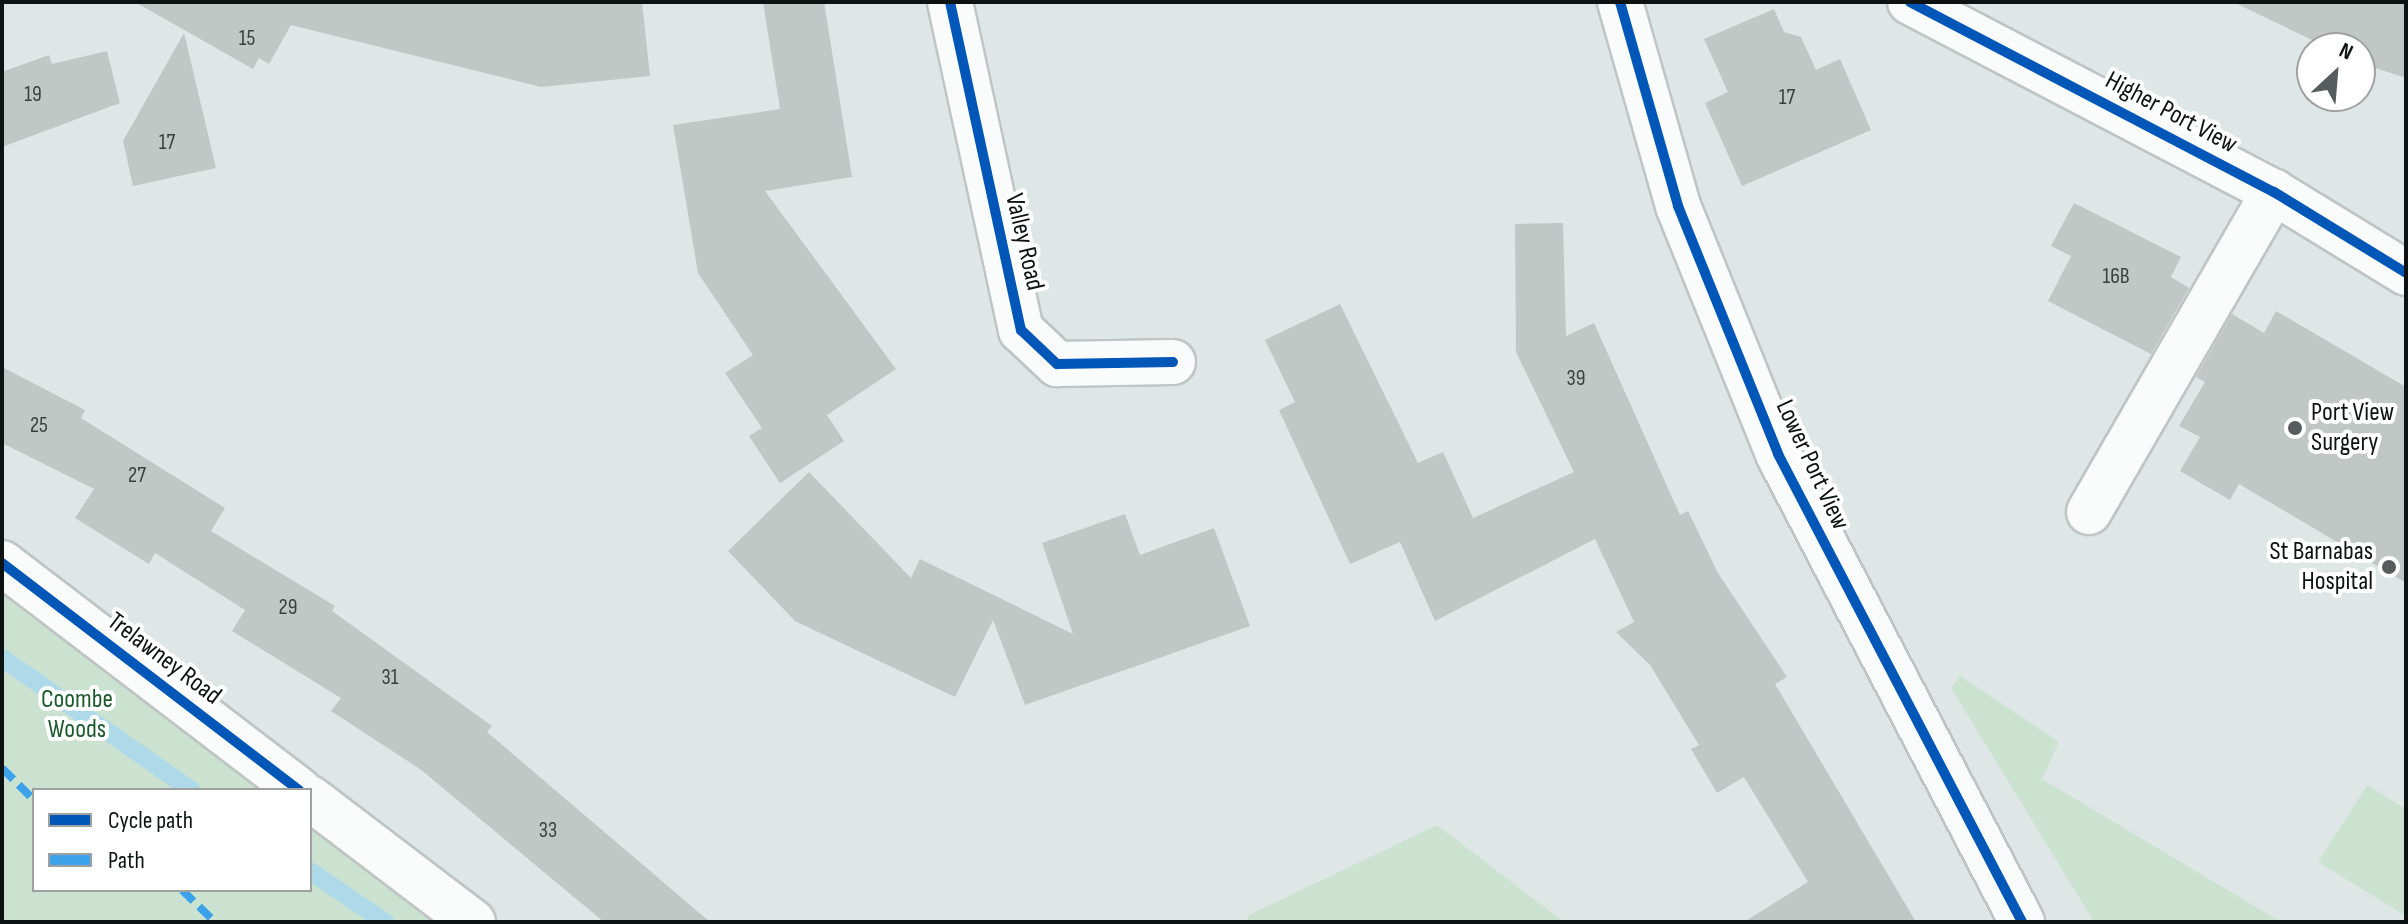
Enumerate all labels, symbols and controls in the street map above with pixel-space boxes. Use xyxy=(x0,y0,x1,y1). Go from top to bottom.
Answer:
house number: 15 xyxy=(239,26,255,52)
north arrow xyxy=(2296,32,2376,112)
text: N xyxy=(2335,37,2357,66)
street label: Higher Port View xyxy=(2100,65,2242,161)
house number: 19 xyxy=(24,82,42,108)
house number: 17 xyxy=(1779,85,1795,111)
house number: 17 xyxy=(159,130,175,156)
street label: Valley Road xyxy=(998,191,1050,293)
house number: 16B xyxy=(2102,264,2130,290)
house number: 39 xyxy=(1567,366,1585,392)
street label: Lower Port View xyxy=(1768,395,1856,535)
place label: Port View Surgery xyxy=(2311,397,2394,458)
house number: 25 xyxy=(30,413,48,439)
marker: Port View Surgery xyxy=(2286,419,2304,437)
house number: 27 xyxy=(128,463,146,489)
place label: St Barnabas Hospital xyxy=(2269,536,2373,598)
marker: St Barnabas Hospital xyxy=(2380,558,2398,576)
house number: 29 xyxy=(279,595,297,621)
street label: Trelawney Road xyxy=(101,606,227,712)
house number: 31 xyxy=(382,665,398,691)
park label: Coombe Woods xyxy=(41,684,113,746)
legend xyxy=(32,788,312,892)
text: Cycle path xyxy=(108,806,193,835)
house number: 33 xyxy=(539,818,557,844)
text: Path xyxy=(108,846,145,875)

